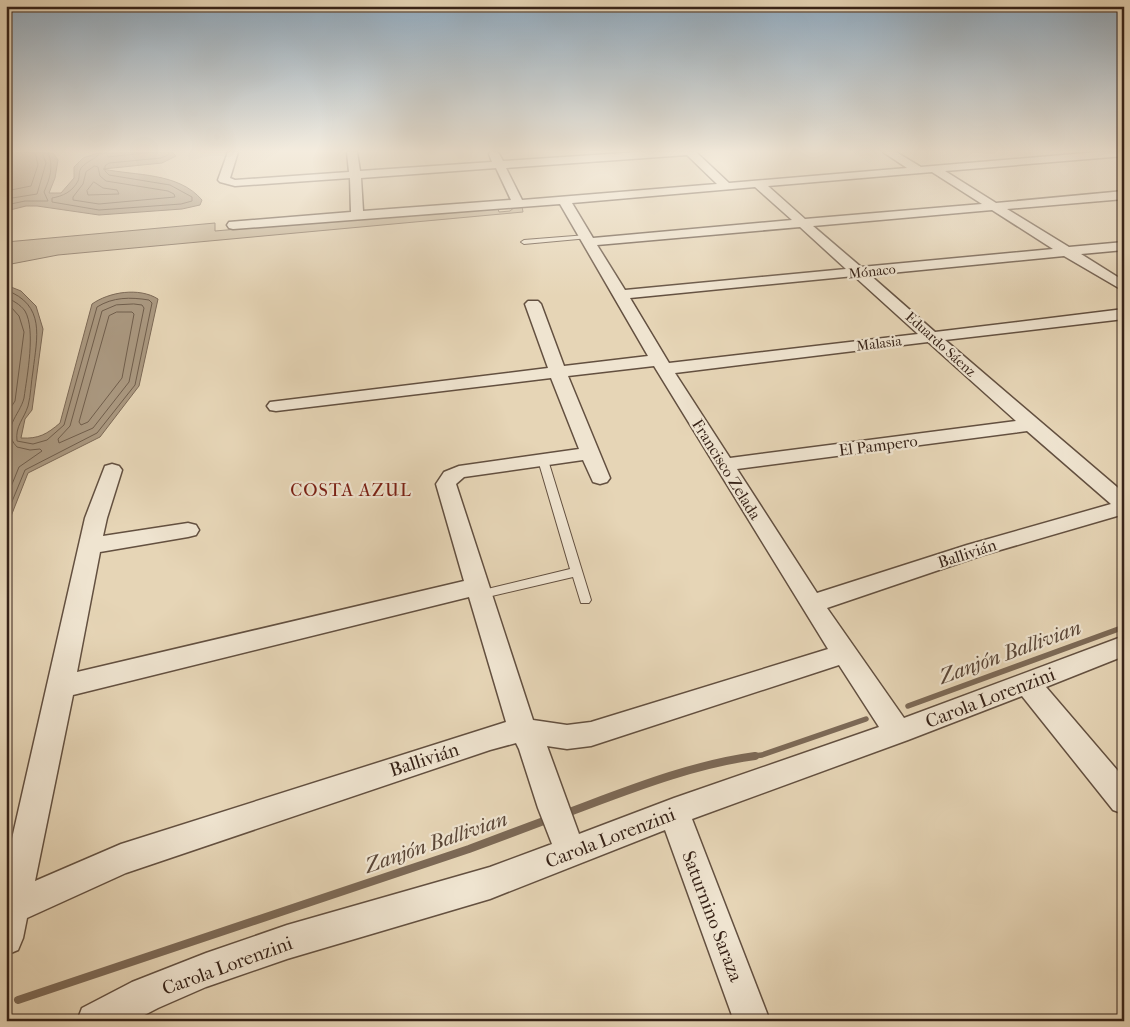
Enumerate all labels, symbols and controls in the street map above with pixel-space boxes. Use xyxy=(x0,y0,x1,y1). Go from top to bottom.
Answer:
street label: Mónaco xyxy=(848,261,897,282)
street label: Eduardo Sáenz xyxy=(902,308,979,380)
street label: Malasia xyxy=(855,332,903,355)
street label: Francisco Zelada xyxy=(688,416,765,524)
street label: El Pampero xyxy=(838,431,919,460)
district label: COSTA AZUL xyxy=(290,480,412,501)
street label: Ballivián xyxy=(935,535,1000,572)
water label: Zanjón Ballivian xyxy=(934,615,1084,689)
street label: Carola Lorenzini xyxy=(922,663,1059,733)
street label: Ballivián xyxy=(387,738,462,782)
street label: Carola Lorenzini xyxy=(542,803,679,873)
water label: Zanjón Ballivian xyxy=(360,806,511,878)
street label: Saturnino Saraza xyxy=(677,848,747,985)
street label: Carola Lorenzini xyxy=(159,932,296,1000)

